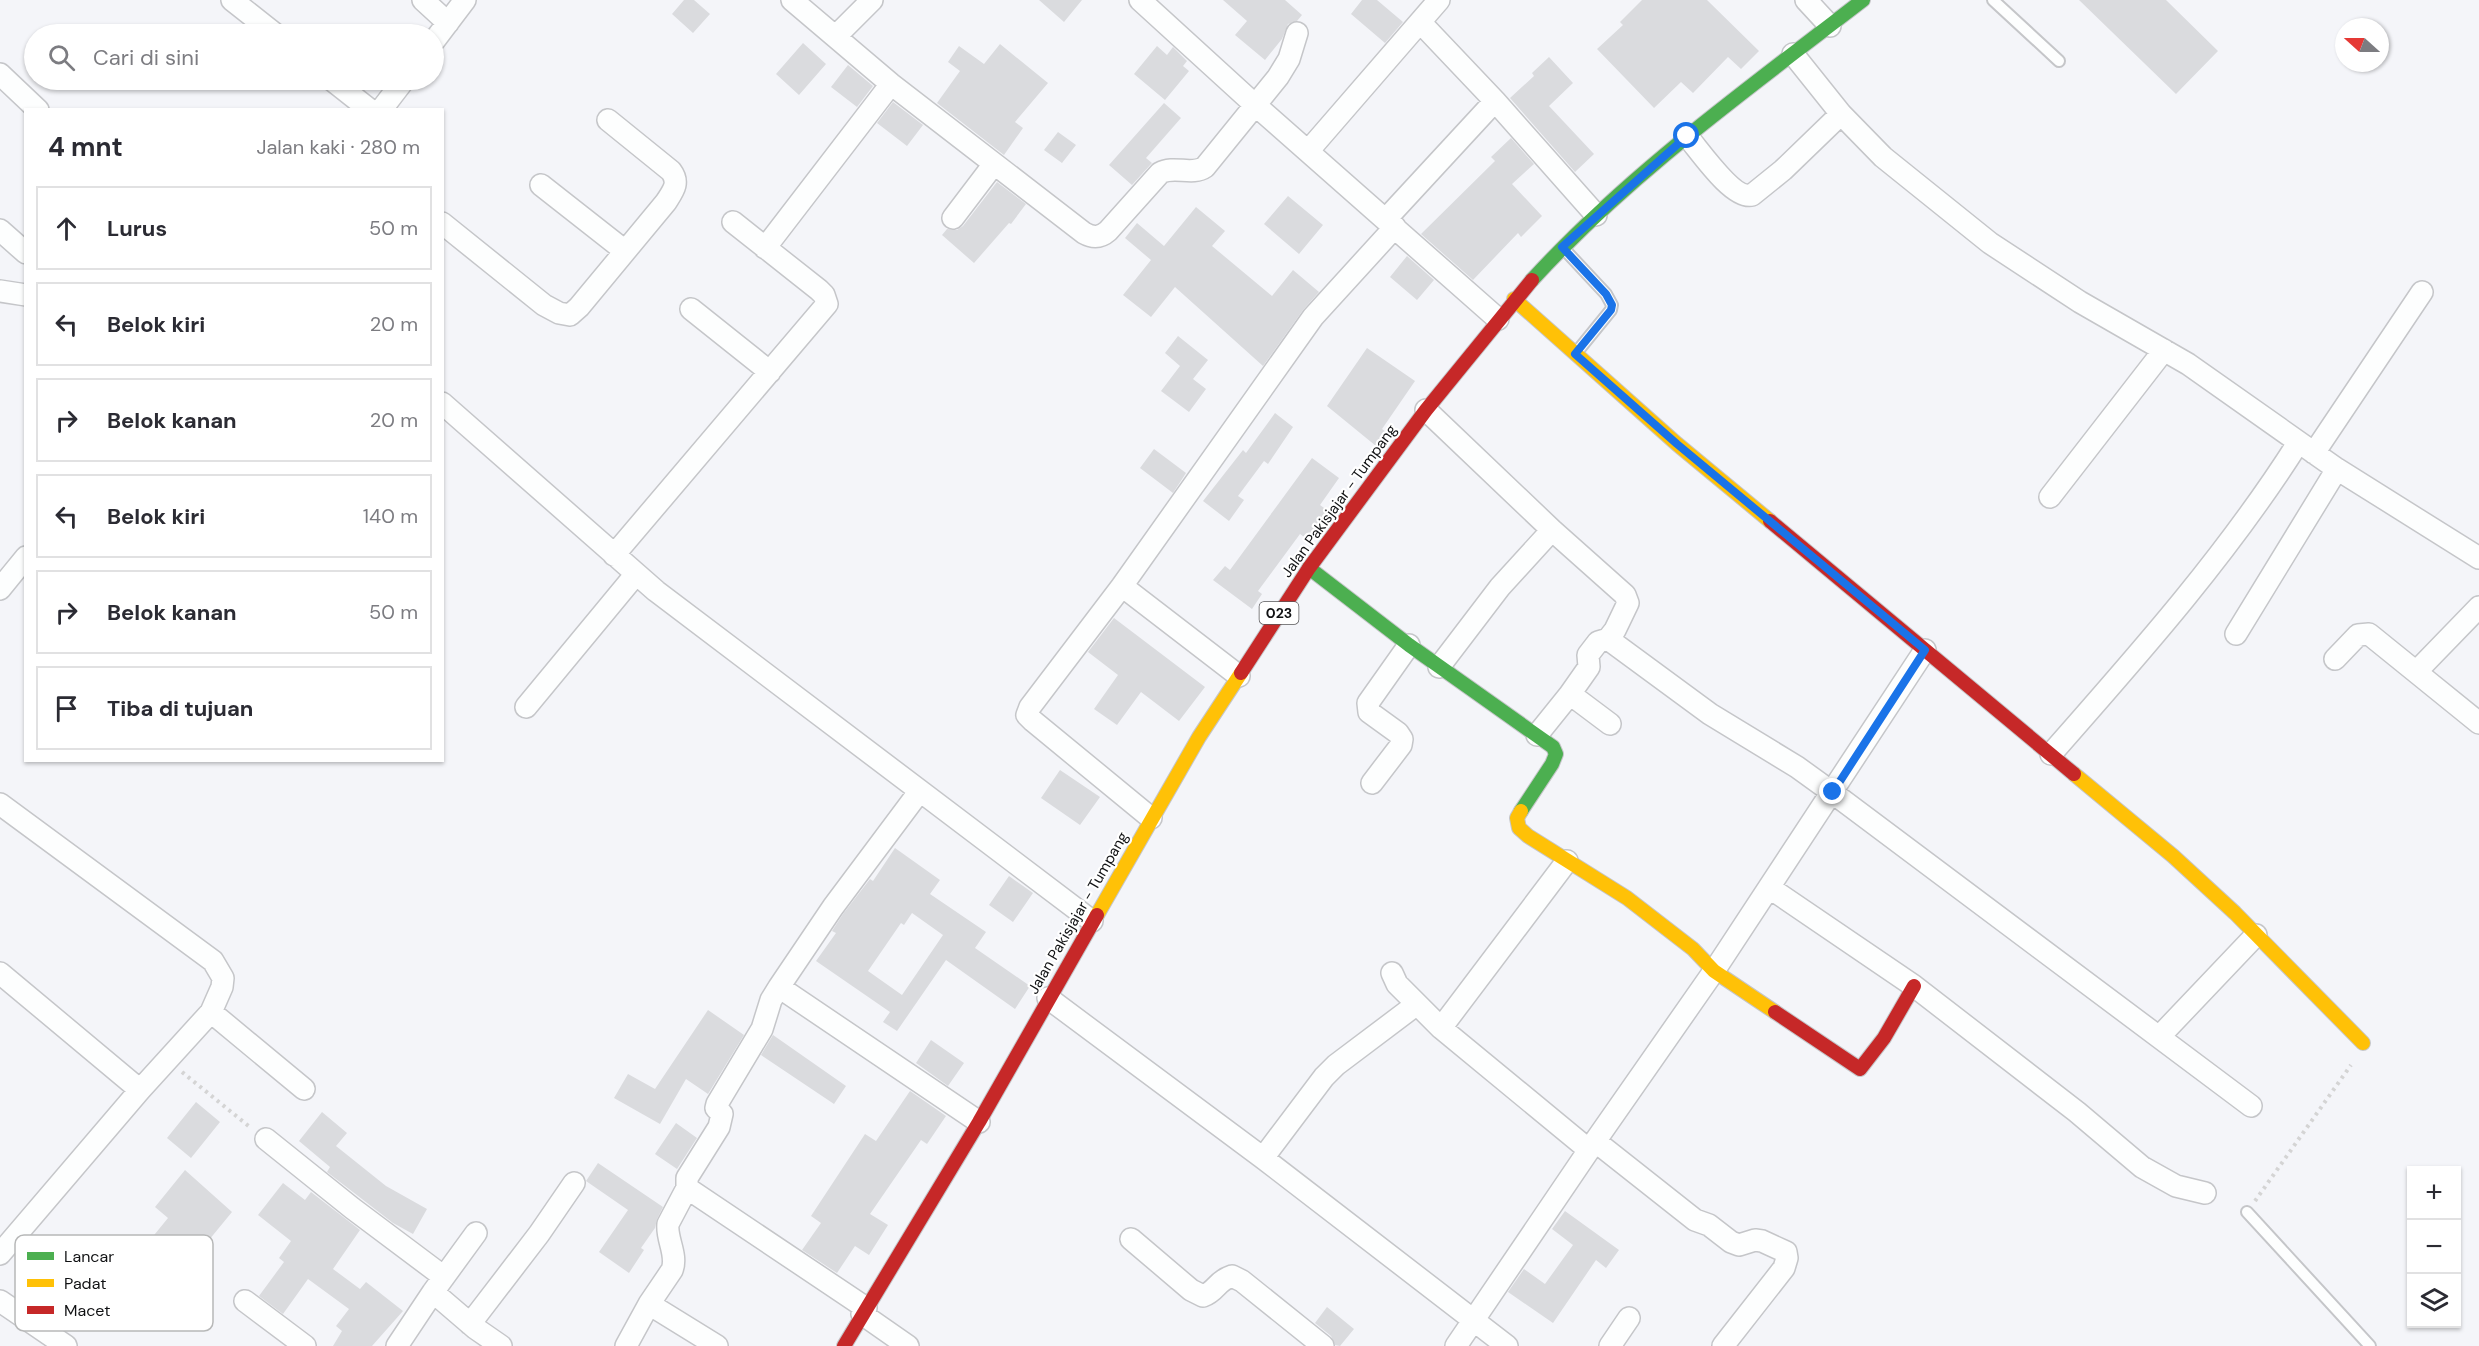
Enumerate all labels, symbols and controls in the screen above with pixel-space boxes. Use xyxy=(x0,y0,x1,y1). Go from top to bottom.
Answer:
north arrow xyxy=(2335,18,2389,72)
search box xyxy=(24,24,444,90)
icon: search xyxy=(45,41,78,74)
text: Cari di sini xyxy=(93,43,199,72)
route start xyxy=(1673,122,1699,148)
text: 4 mnt xyxy=(48,130,123,164)
text: Jalan kaki · 280 m xyxy=(256,134,420,160)
icon: ahead xyxy=(50,212,83,245)
text: Lurus xyxy=(107,214,167,243)
text: 50 m xyxy=(369,215,418,241)
icon: left xyxy=(50,308,83,341)
text: Belok kiri xyxy=(107,310,205,339)
text: 20 m xyxy=(370,311,418,337)
icon: right xyxy=(50,404,83,437)
text: Belok kanan xyxy=(107,406,237,435)
text: 20 m xyxy=(370,407,418,433)
street label: Jalan Pakisjajar - Tumpang xyxy=(1277,421,1401,581)
icon: left xyxy=(50,500,83,533)
text: Belok kiri xyxy=(107,502,205,531)
text: 140 m xyxy=(363,503,418,529)
icon: right xyxy=(50,596,83,629)
text: Belok kanan xyxy=(107,598,237,627)
text: 50 m xyxy=(369,599,418,625)
road number: 023 xyxy=(1260,602,1298,624)
icon: arrive xyxy=(50,692,83,725)
text: Tiba di tujuan xyxy=(107,694,253,723)
route end xyxy=(1819,778,1845,804)
street label: Jalan Pakisjajar - Tumpang xyxy=(1023,828,1133,998)
map controls xyxy=(2407,1166,2461,1328)
button: + xyxy=(2407,1166,2461,1220)
button: − xyxy=(2407,1220,2461,1274)
legend xyxy=(15,1235,213,1331)
text: Lancar xyxy=(64,1246,114,1267)
text: Padat xyxy=(64,1273,106,1294)
button: layers xyxy=(2407,1274,2461,1328)
text: Macet xyxy=(64,1300,110,1321)

